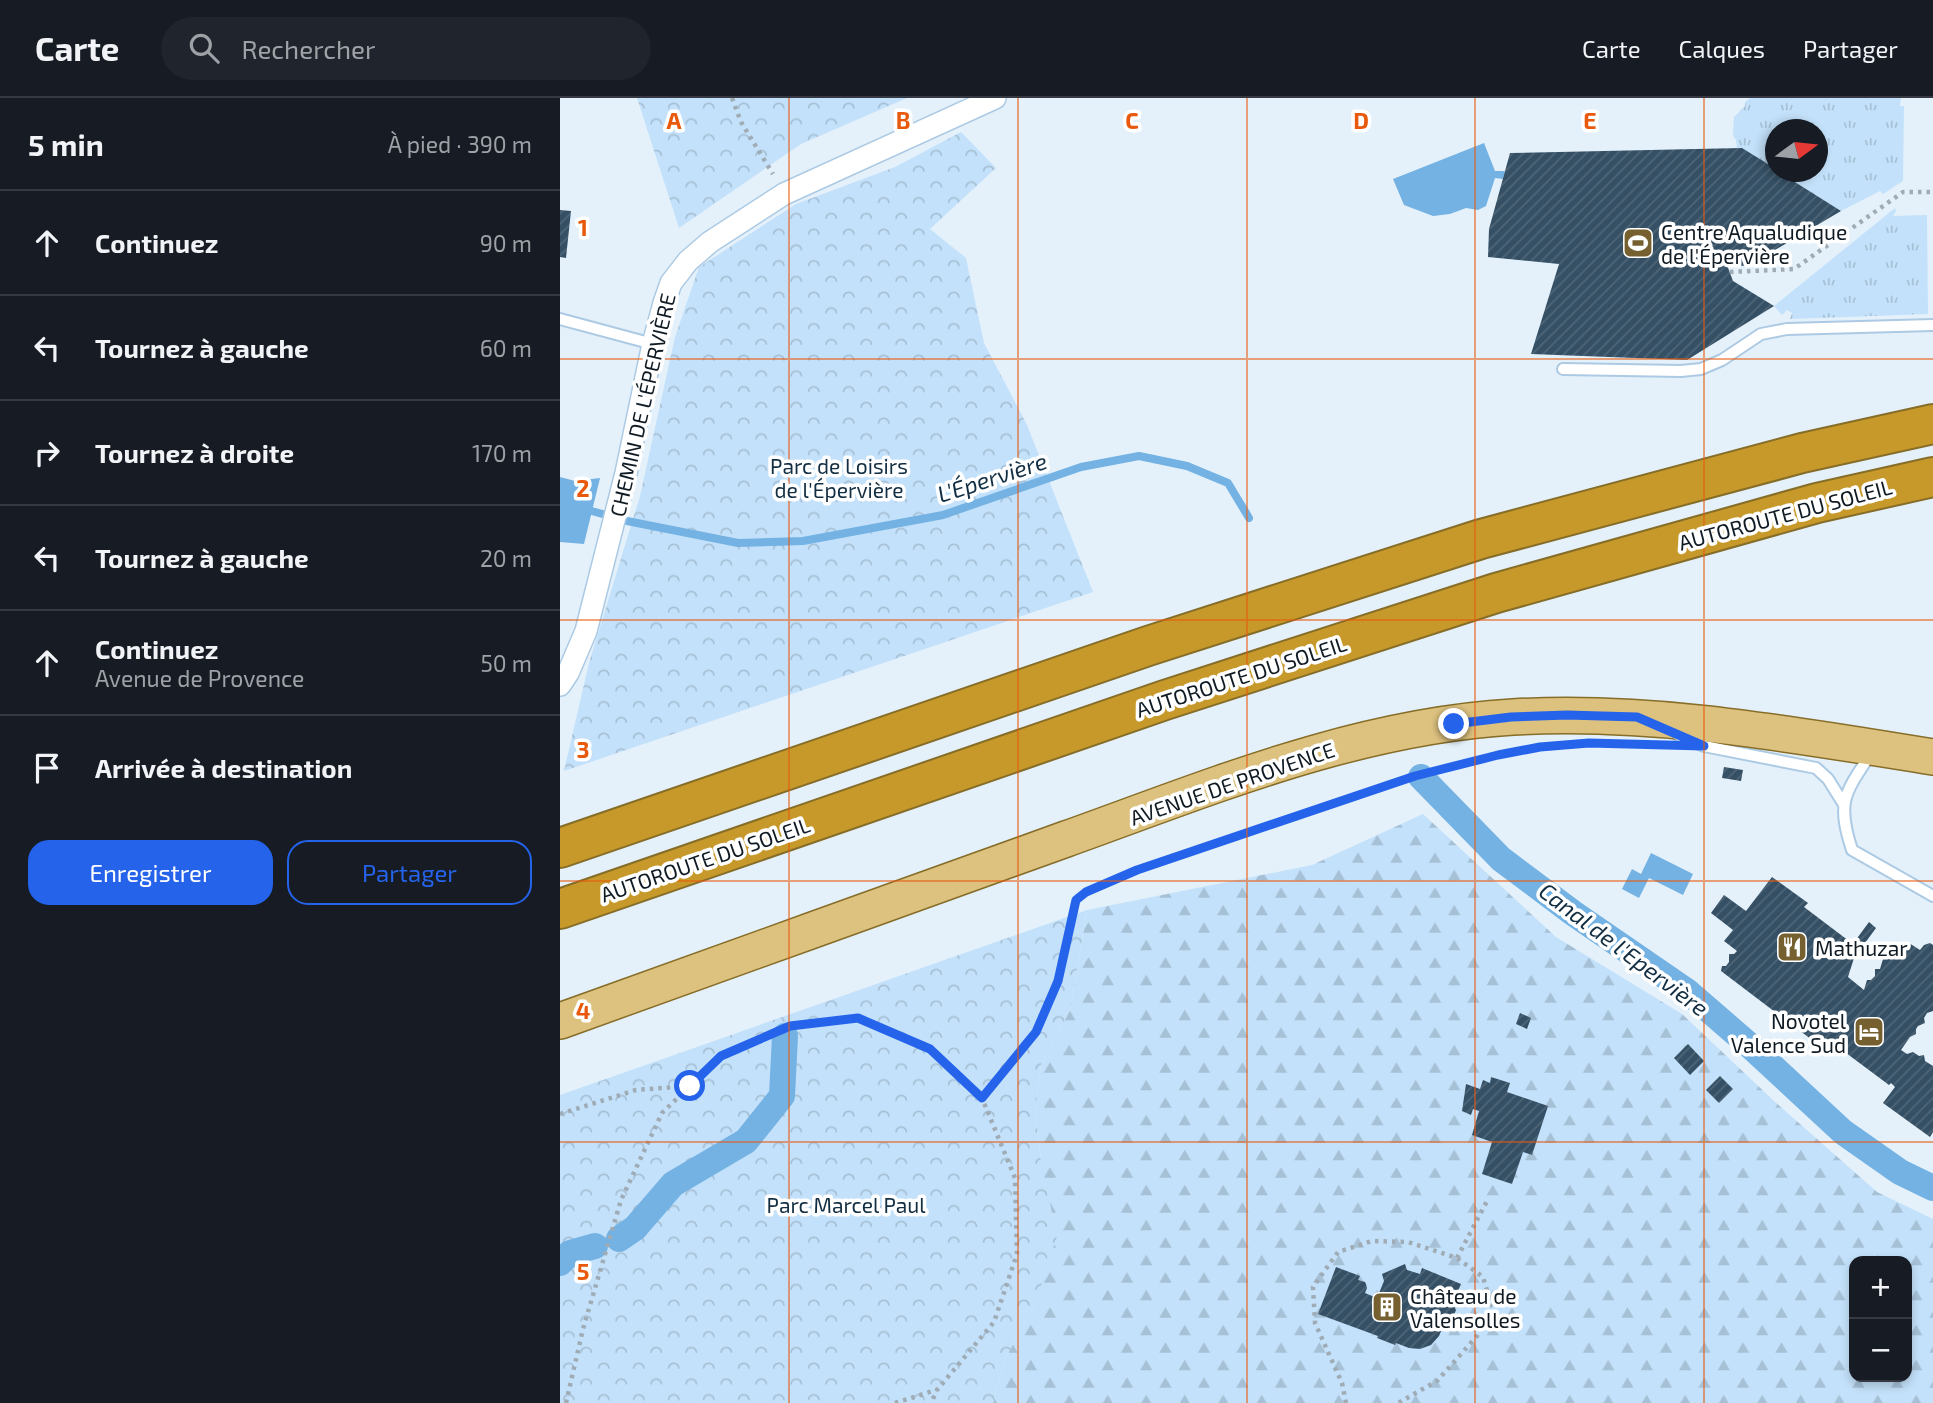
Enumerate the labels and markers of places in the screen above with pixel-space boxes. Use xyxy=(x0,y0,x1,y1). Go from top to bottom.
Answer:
place label: Centre Aqualudique de l'Épervière xyxy=(1661,219,1847,268)
sports icon: Centre Aqualudique de l'Épervière xyxy=(1621,226,1655,260)
restaurant icon: Mathuzar xyxy=(1775,930,1809,964)
place label: Mathuzar xyxy=(1815,935,1908,960)
place label: Novotel Valence Sud xyxy=(1731,1008,1847,1057)
hotel icon: Novotel Valence Sud xyxy=(1852,1015,1886,1049)
place label: Château de Valensolles xyxy=(1410,1283,1520,1332)
building icon: Château de Valensolles xyxy=(1370,1290,1404,1324)

